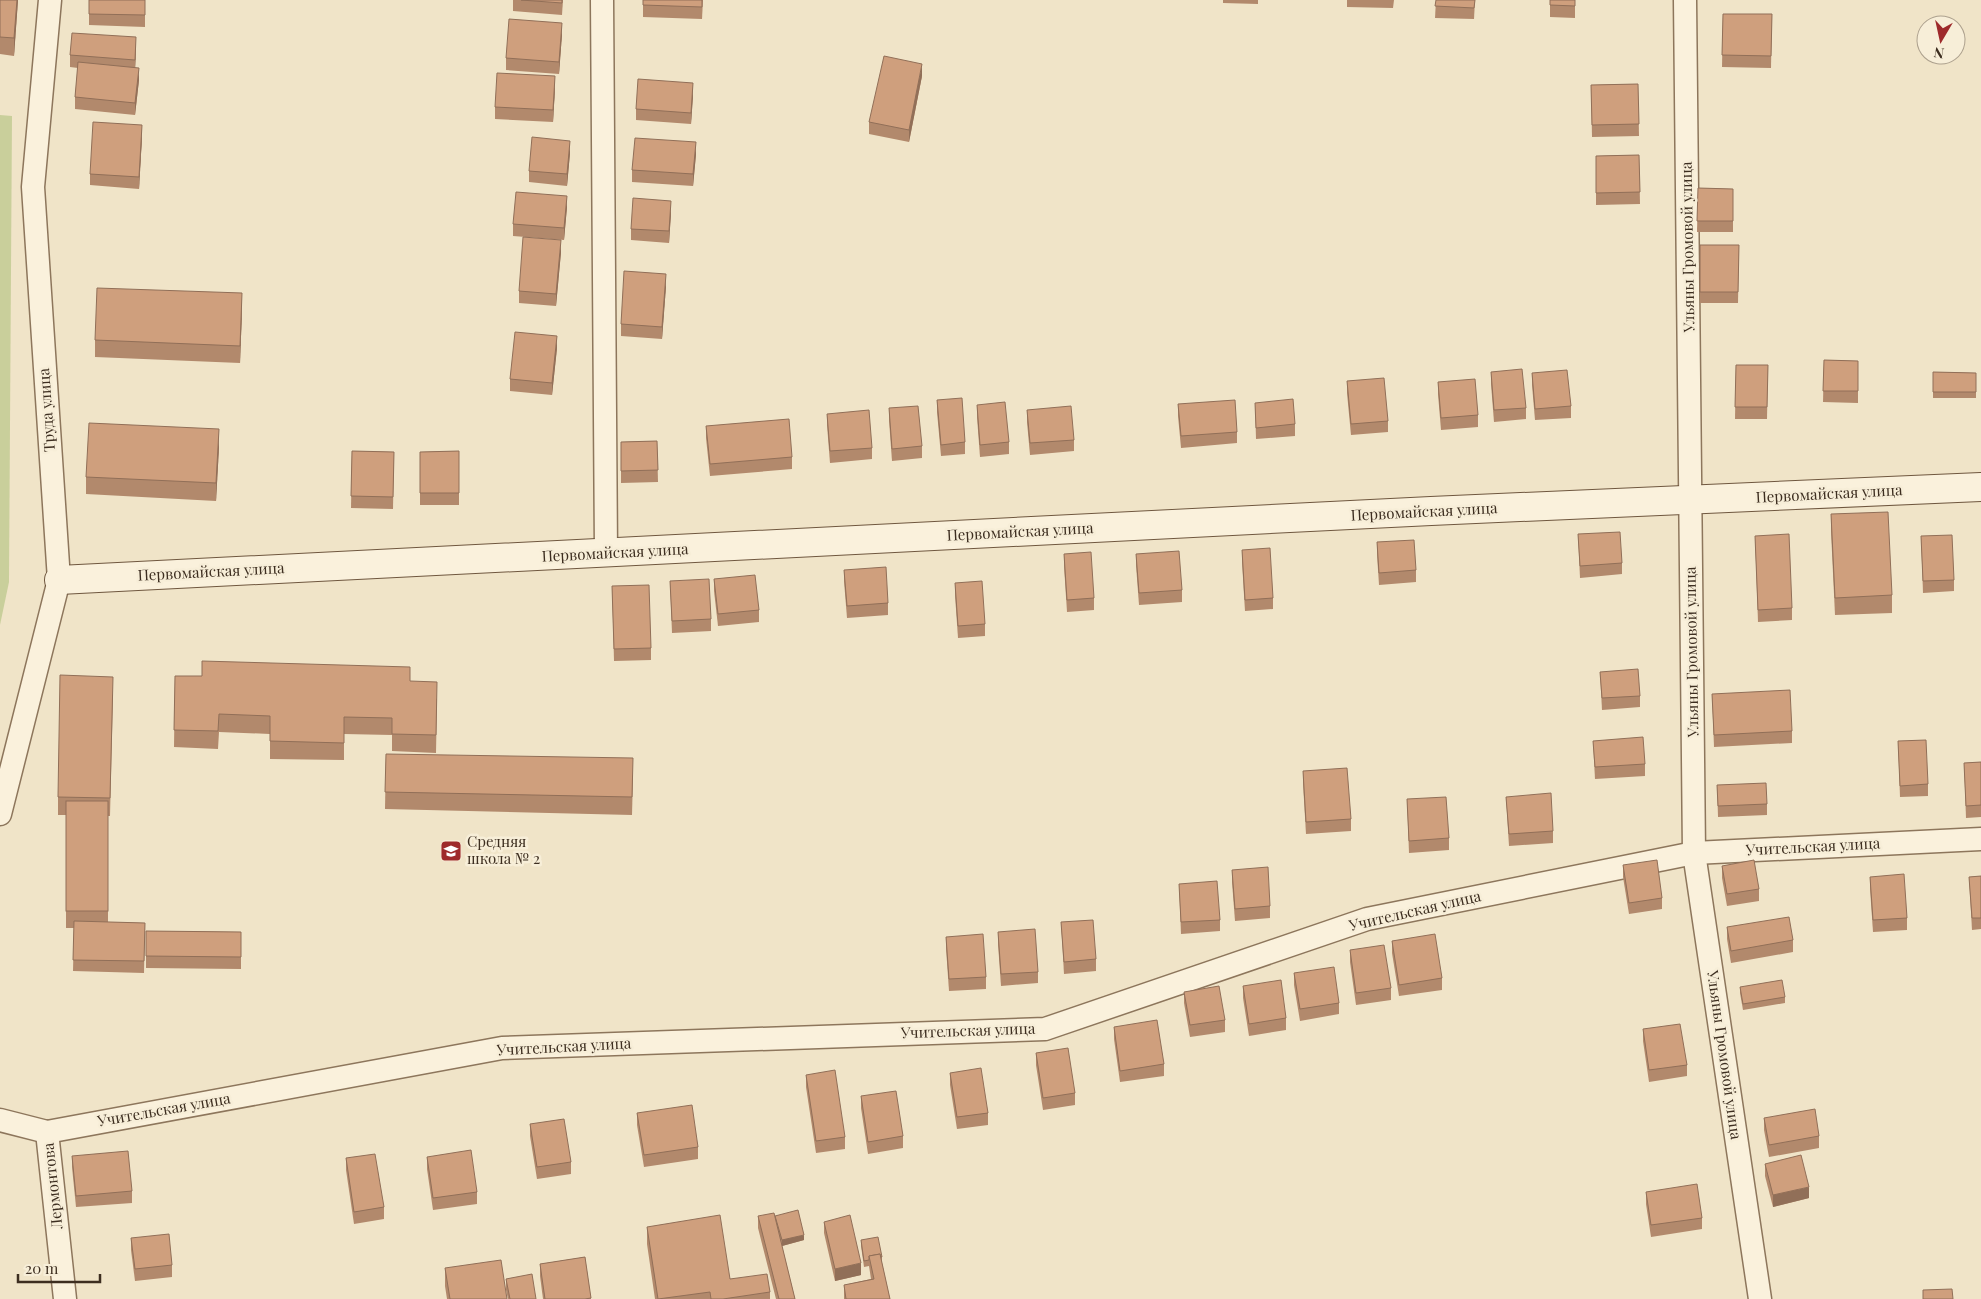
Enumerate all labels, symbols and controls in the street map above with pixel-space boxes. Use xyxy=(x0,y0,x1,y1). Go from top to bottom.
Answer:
north arrow xyxy=(1916,15,1966,65)
text: N xyxy=(1932,43,1945,64)
street label: Ульяны Громовой улица xyxy=(1676,161,1699,334)
street label: Труда улица xyxy=(33,367,59,453)
street label: Первомайская улица xyxy=(1755,479,1903,507)
street label: Первомайская улица xyxy=(1350,497,1498,525)
street label: Первомайская улица xyxy=(946,517,1094,545)
street label: Первомайская улица xyxy=(541,538,689,566)
street label: Первомайская улица xyxy=(137,557,285,585)
street label: Ульяны Громовой улица xyxy=(1680,566,1703,739)
place label: Средняя школа № 2 xyxy=(467,831,540,868)
street label: Учительская улица xyxy=(1744,832,1881,860)
school or university icon: Средняя школа № 2 xyxy=(439,839,463,863)
street label: Учительская улица xyxy=(1346,885,1483,935)
street label: Ульяны Громовой улица xyxy=(1703,968,1747,1141)
street label: Учительская улица xyxy=(899,1018,1036,1042)
street label: Учительская улица xyxy=(495,1032,632,1060)
street label: Учительская улица xyxy=(95,1087,232,1131)
street label: Лермонтова xyxy=(37,1141,67,1231)
scale bar xyxy=(18,1252,100,1284)
text: 20 m xyxy=(25,1258,59,1278)

